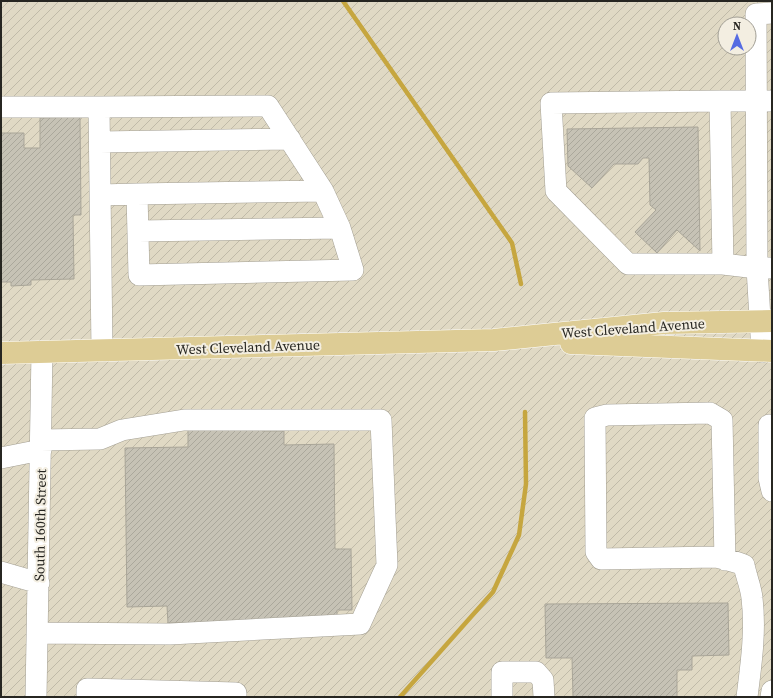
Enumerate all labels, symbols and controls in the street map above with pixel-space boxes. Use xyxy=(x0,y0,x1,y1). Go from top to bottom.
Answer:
north arrow xyxy=(717,16,757,56)
text: N xyxy=(733,19,741,34)
street label: West Cleveland Avenue xyxy=(560,313,706,343)
street label: West Cleveland Avenue xyxy=(176,334,320,360)
street label: South 160th Street xyxy=(29,468,51,581)

